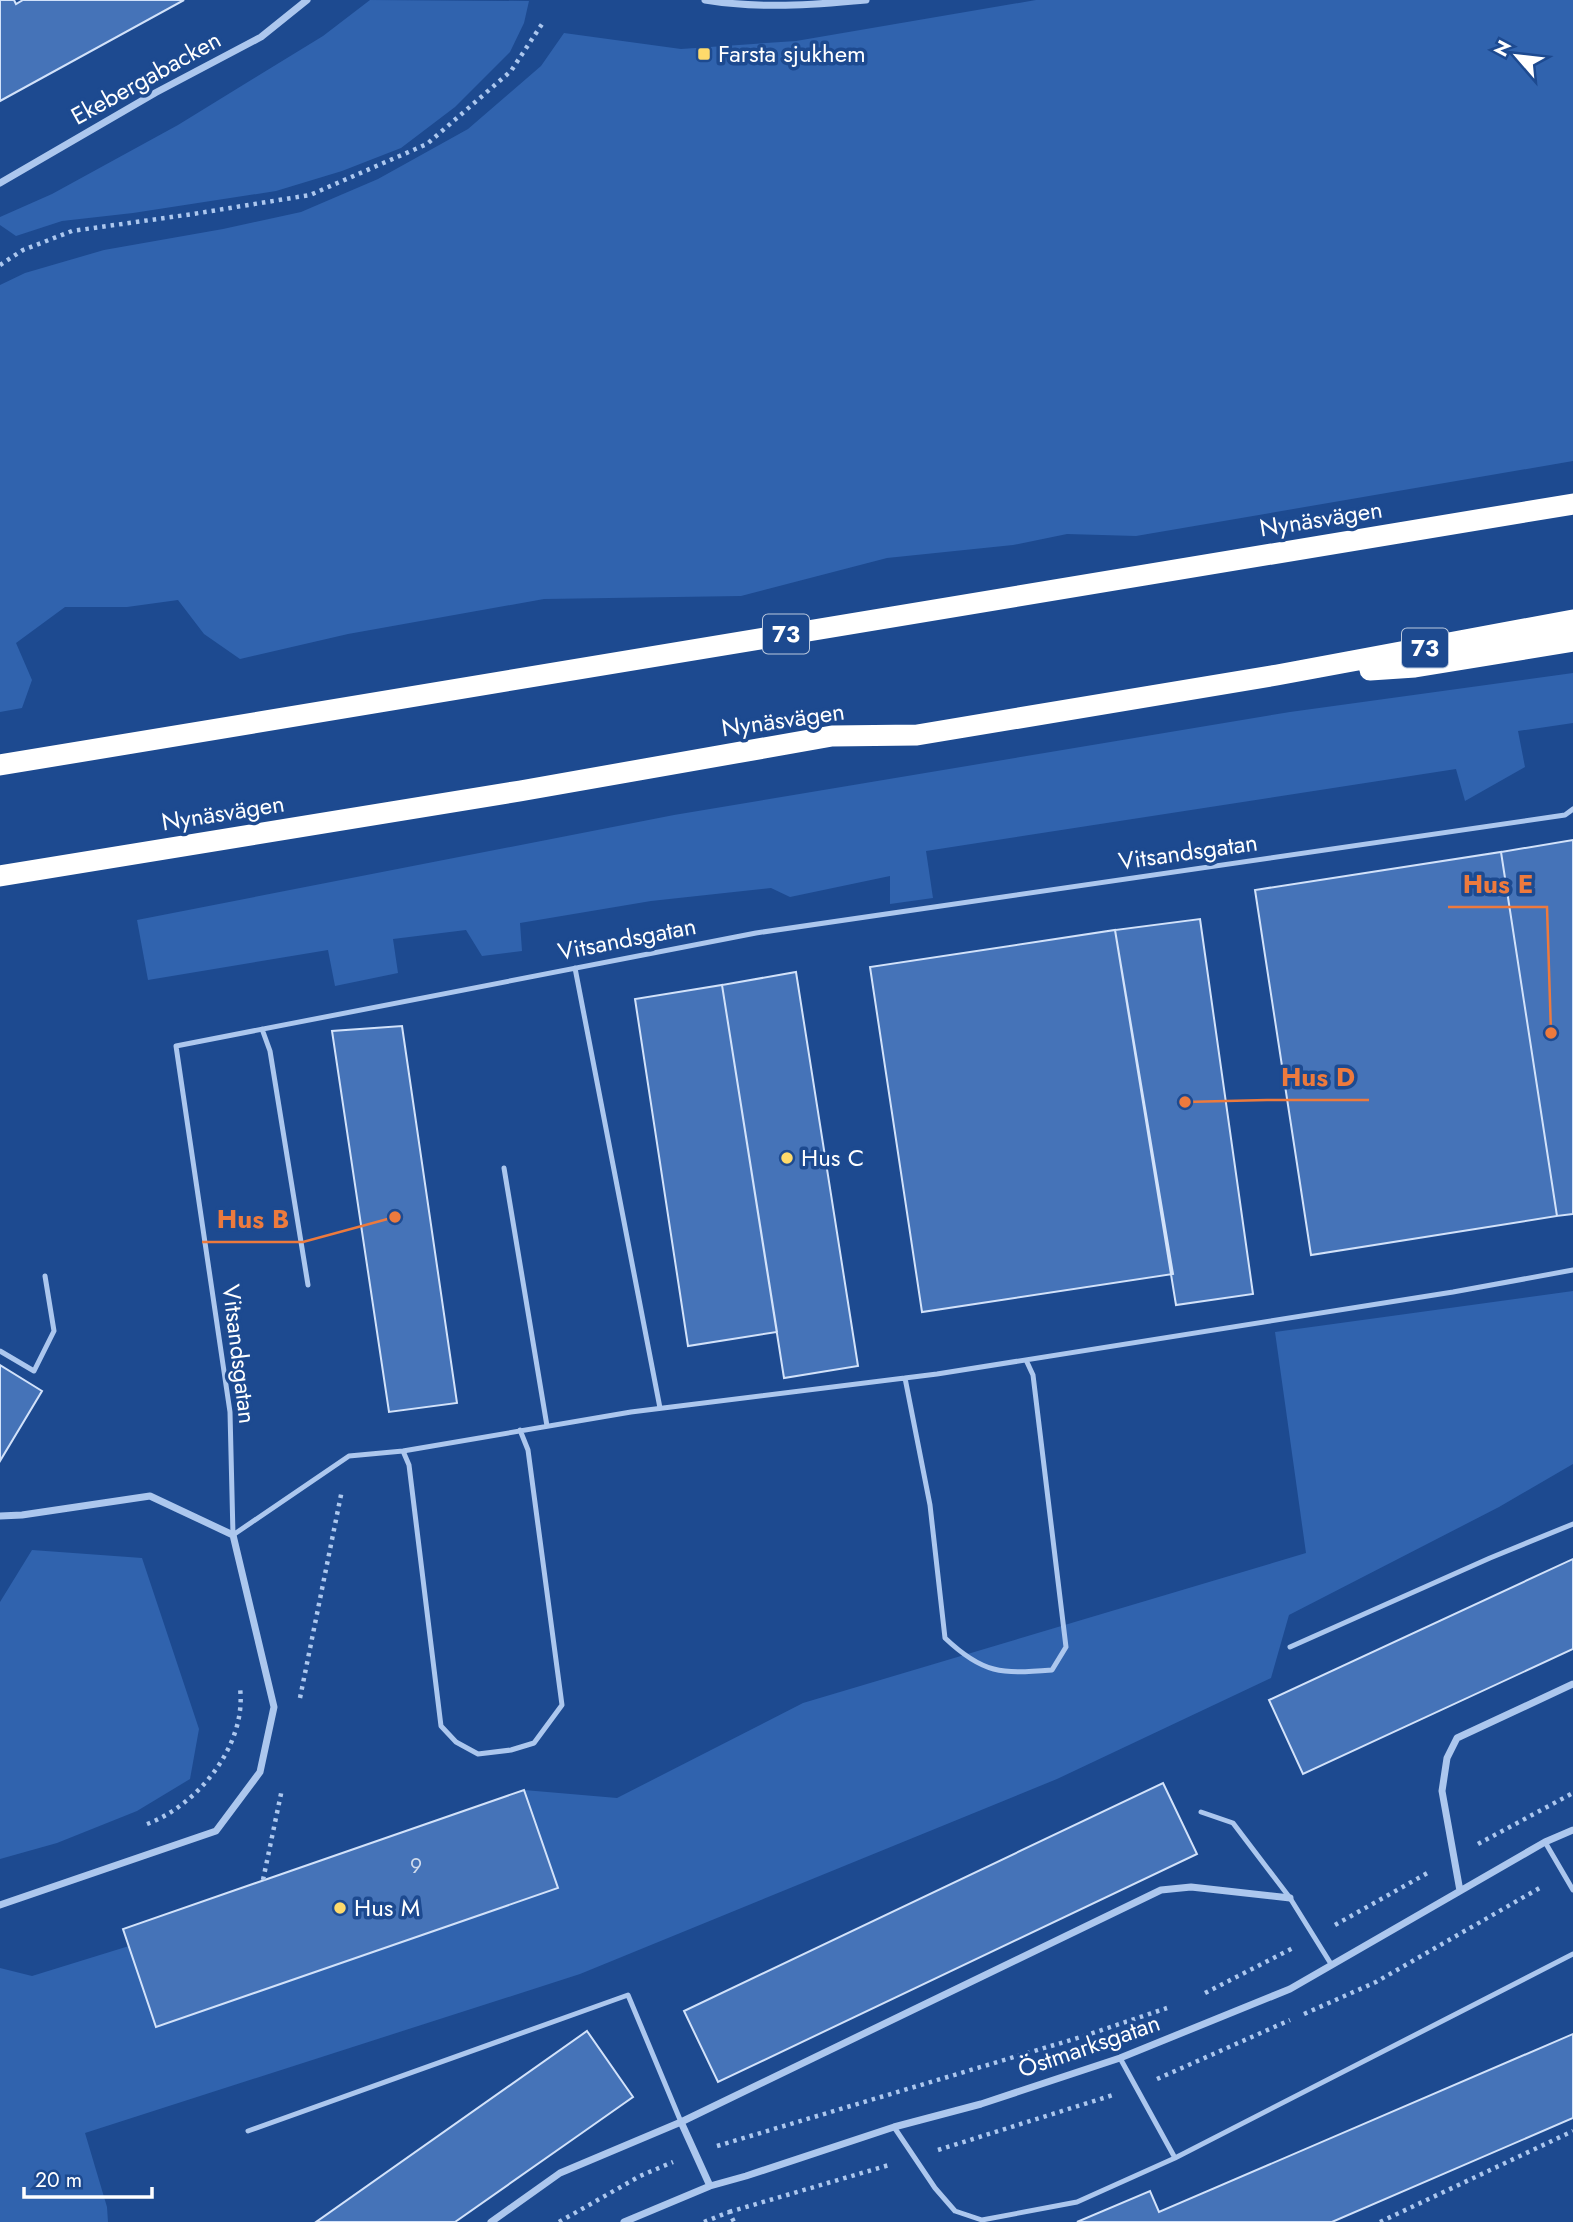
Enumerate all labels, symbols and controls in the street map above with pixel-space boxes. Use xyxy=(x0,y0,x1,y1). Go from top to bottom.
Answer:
north arrow xyxy=(1482,21,1552,91)
street label: Ekebergabacken xyxy=(64,22,227,133)
text: N xyxy=(1487,35,1518,61)
place label: Farsta sjukhem xyxy=(718,36,866,71)
marker: Farsta sjukhem xyxy=(696,46,712,62)
street label: Nynäsvägen xyxy=(1257,492,1385,545)
road number: 73 xyxy=(763,614,809,654)
road number: 73 xyxy=(1402,628,1448,668)
street label: Nynäsvägen xyxy=(719,694,847,745)
street label: Nynäsvägen xyxy=(159,786,287,839)
street label: Vitsandsgatan xyxy=(1116,824,1260,879)
callout: Hus E xyxy=(1448,860,1547,907)
text: Hus E xyxy=(1463,865,1533,903)
street label: Vitsandsgatan xyxy=(555,908,699,969)
callout: Hus D xyxy=(1267,1053,1369,1100)
text: Hus D xyxy=(1281,1058,1355,1096)
place label: Hus C xyxy=(801,1140,864,1175)
marker: Hus C xyxy=(779,1150,795,1166)
callout: Hus B xyxy=(202,1195,303,1242)
text: Hus B xyxy=(217,1200,289,1238)
street label: Vitsandsgatan xyxy=(214,1282,265,1426)
house number: 9 xyxy=(410,1851,422,1881)
place label: Hus M xyxy=(354,1890,420,1925)
marker: Hus M xyxy=(332,1900,348,1916)
street label: Östmarksgatan xyxy=(1013,2005,1165,2086)
scale bar xyxy=(24,2156,152,2200)
text: 20 m xyxy=(35,2165,82,2195)

